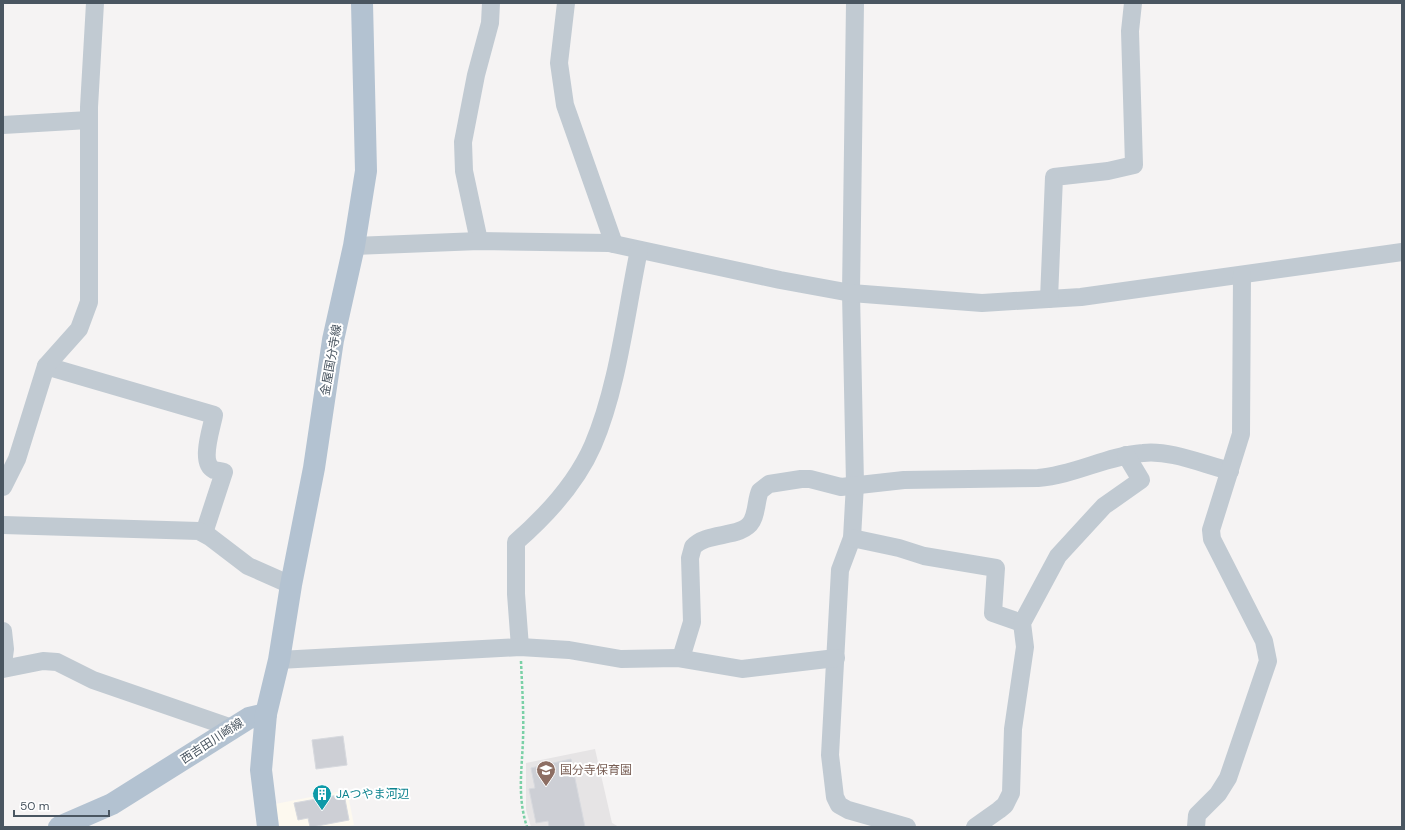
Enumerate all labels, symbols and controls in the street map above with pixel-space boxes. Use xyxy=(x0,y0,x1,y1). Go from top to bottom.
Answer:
street label: 金屋国分寺線 xyxy=(317,323,345,397)
street label: 西吉田川崎線 xyxy=(177,715,247,767)
school or university icon: 国分寺保育園 xyxy=(535,759,557,787)
place label: 国分寺保育園 xyxy=(560,762,632,778)
building icon: JAつやま河辺 xyxy=(311,783,333,811)
place label: JAつやま河辺 xyxy=(336,786,410,802)
scale bar xyxy=(14,792,109,818)
text: 50 m xyxy=(20,798,49,814)

